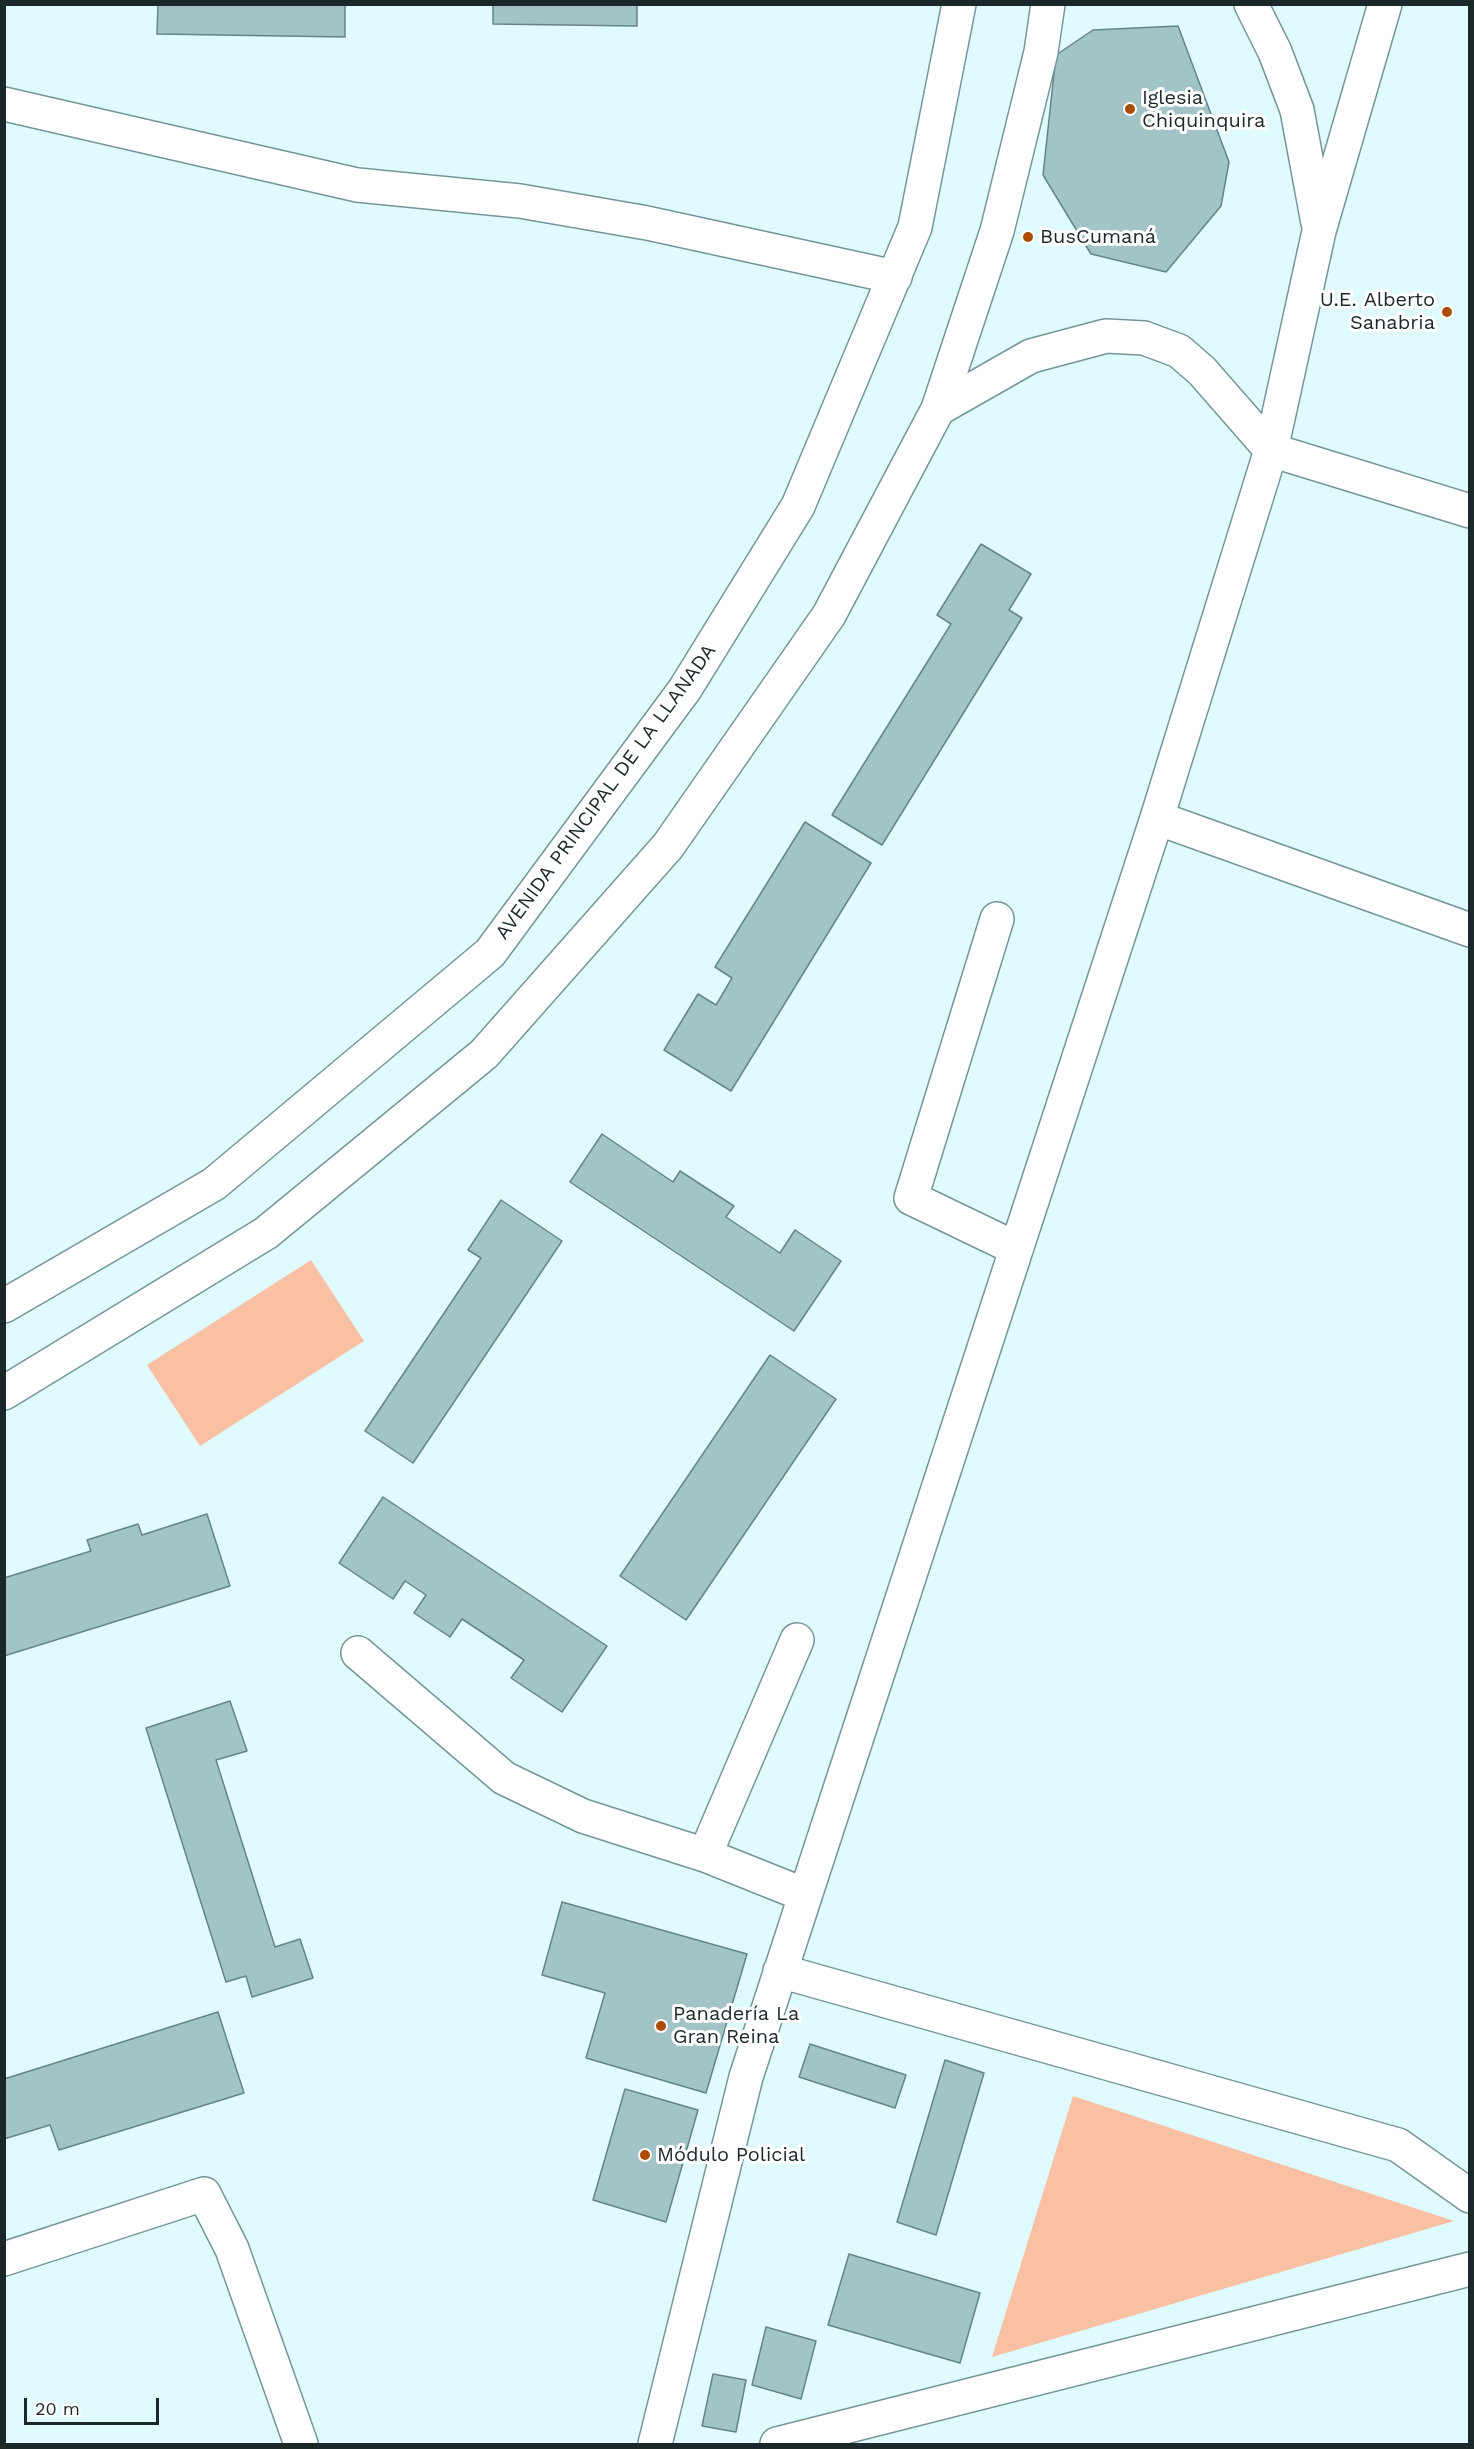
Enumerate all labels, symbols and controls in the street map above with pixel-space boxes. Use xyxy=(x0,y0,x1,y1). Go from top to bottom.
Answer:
place label: Iglesia Chiquinquira xyxy=(1142,86,1265,133)
marker: Iglesia Chiquinquira xyxy=(1123,102,1137,116)
place label: BusCumaná xyxy=(1040,225,1156,249)
marker: BusCumaná xyxy=(1021,230,1035,244)
place label: U.E. Alberto Sanabria xyxy=(1320,288,1435,335)
marker: U.E. Alberto Sanabria xyxy=(1440,305,1454,319)
street label: AVENIDA PRINCIPAL DE LA LLANADA xyxy=(491,640,721,944)
place label: Panadería La Gran Reina xyxy=(673,2002,799,2049)
marker: Panadería La Gran Reina xyxy=(654,2019,668,2033)
place label: Módulo Policial xyxy=(657,2143,805,2167)
marker: Módulo Policial xyxy=(638,2148,652,2162)
scale bar xyxy=(27,2386,162,2424)
text: 20 m xyxy=(35,2398,80,2419)

